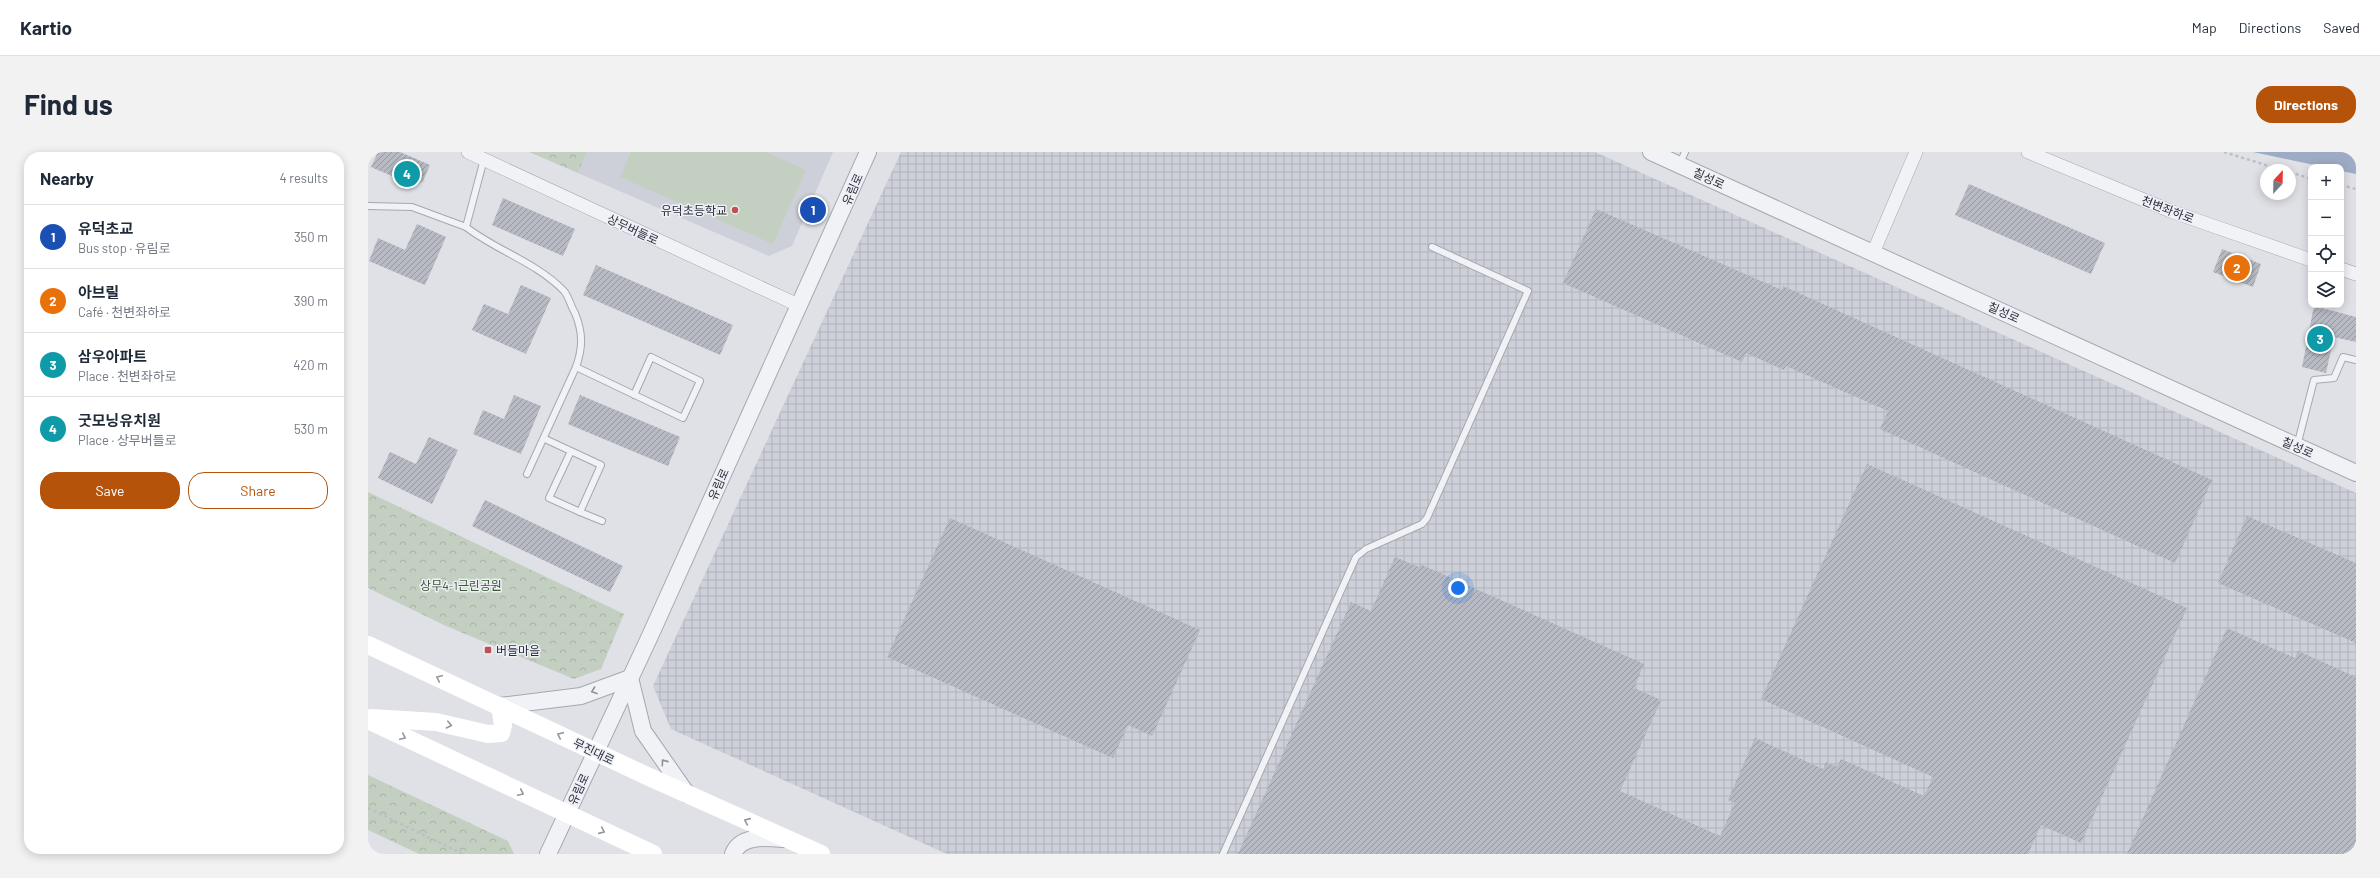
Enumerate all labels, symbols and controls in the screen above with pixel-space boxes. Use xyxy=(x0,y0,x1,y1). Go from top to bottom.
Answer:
text: Kartio xyxy=(20,16,72,39)
text: Map xyxy=(2192,19,2217,36)
text: Directions xyxy=(2239,19,2301,36)
text: Saved xyxy=(2323,19,2360,36)
button: Directions xyxy=(2256,86,2356,123)
text: Find us xyxy=(24,87,113,121)
pin: 4 xyxy=(394,159,420,189)
north arrow xyxy=(2260,164,2296,200)
map controls xyxy=(2308,164,2344,308)
button: + xyxy=(2308,164,2344,200)
street label: 칠성로 xyxy=(1691,165,1727,191)
text: Nearby xyxy=(40,168,94,188)
text: 4 results xyxy=(280,170,328,186)
street label: 유림로 xyxy=(839,171,865,207)
street label: 천변좌하로 xyxy=(2140,193,2196,225)
pin: 1 xyxy=(800,195,826,225)
button: − xyxy=(2308,200,2344,236)
place label: 유덕초등학교 xyxy=(661,203,727,217)
marker: 유덕초등학교 xyxy=(730,205,740,215)
street label: 상무버들로 xyxy=(605,211,661,247)
text: 유덕초교 xyxy=(78,219,133,237)
text: 1 xyxy=(51,229,55,245)
text: 350 m xyxy=(294,229,328,245)
button: locate xyxy=(2308,236,2344,272)
text: Bus stop · 유림로 xyxy=(78,240,171,256)
pin: 2 xyxy=(2224,253,2250,283)
button: layers xyxy=(2308,272,2344,308)
text: 아브릴 xyxy=(78,283,119,301)
text: 2 xyxy=(49,293,57,309)
text: 390 m xyxy=(294,293,328,309)
street label: 칠성로 xyxy=(1986,299,2022,325)
text: Café · 천변좌하로 xyxy=(78,304,171,320)
pin: 3 xyxy=(2307,324,2333,354)
text: 삼우아파트 xyxy=(78,347,147,365)
text: 3 xyxy=(49,357,57,373)
text: 420 m xyxy=(293,357,328,373)
text: Place · 천변좌하로 xyxy=(78,368,177,384)
text: 굿모닝유치원 xyxy=(78,411,161,429)
text: 4 xyxy=(49,421,57,437)
text: 530 m xyxy=(294,421,328,437)
text: Place · 상무버들로 xyxy=(78,432,177,448)
street label: 칠성로 xyxy=(2280,434,2316,460)
street label: 유림로 xyxy=(705,466,731,502)
button: Save xyxy=(40,472,180,509)
button: Share xyxy=(188,472,328,509)
park label: 상무4-1근린공원 xyxy=(420,578,502,592)
your location xyxy=(1448,578,1468,598)
place label: 버들마을 xyxy=(496,643,540,657)
marker: 버들마을 xyxy=(483,645,493,655)
one-way arrow xyxy=(436,675,443,683)
one-way arrow xyxy=(590,687,597,695)
one-way arrow xyxy=(445,720,452,729)
one-way arrow xyxy=(399,732,407,740)
one-way arrow xyxy=(557,732,565,740)
street label: 무진대로 xyxy=(571,735,617,767)
one-way arrow xyxy=(662,759,669,766)
street label: 유림로 xyxy=(565,771,591,807)
one-way arrow xyxy=(517,788,524,796)
one-way arrow xyxy=(744,818,751,826)
one-way arrow xyxy=(598,826,606,834)

